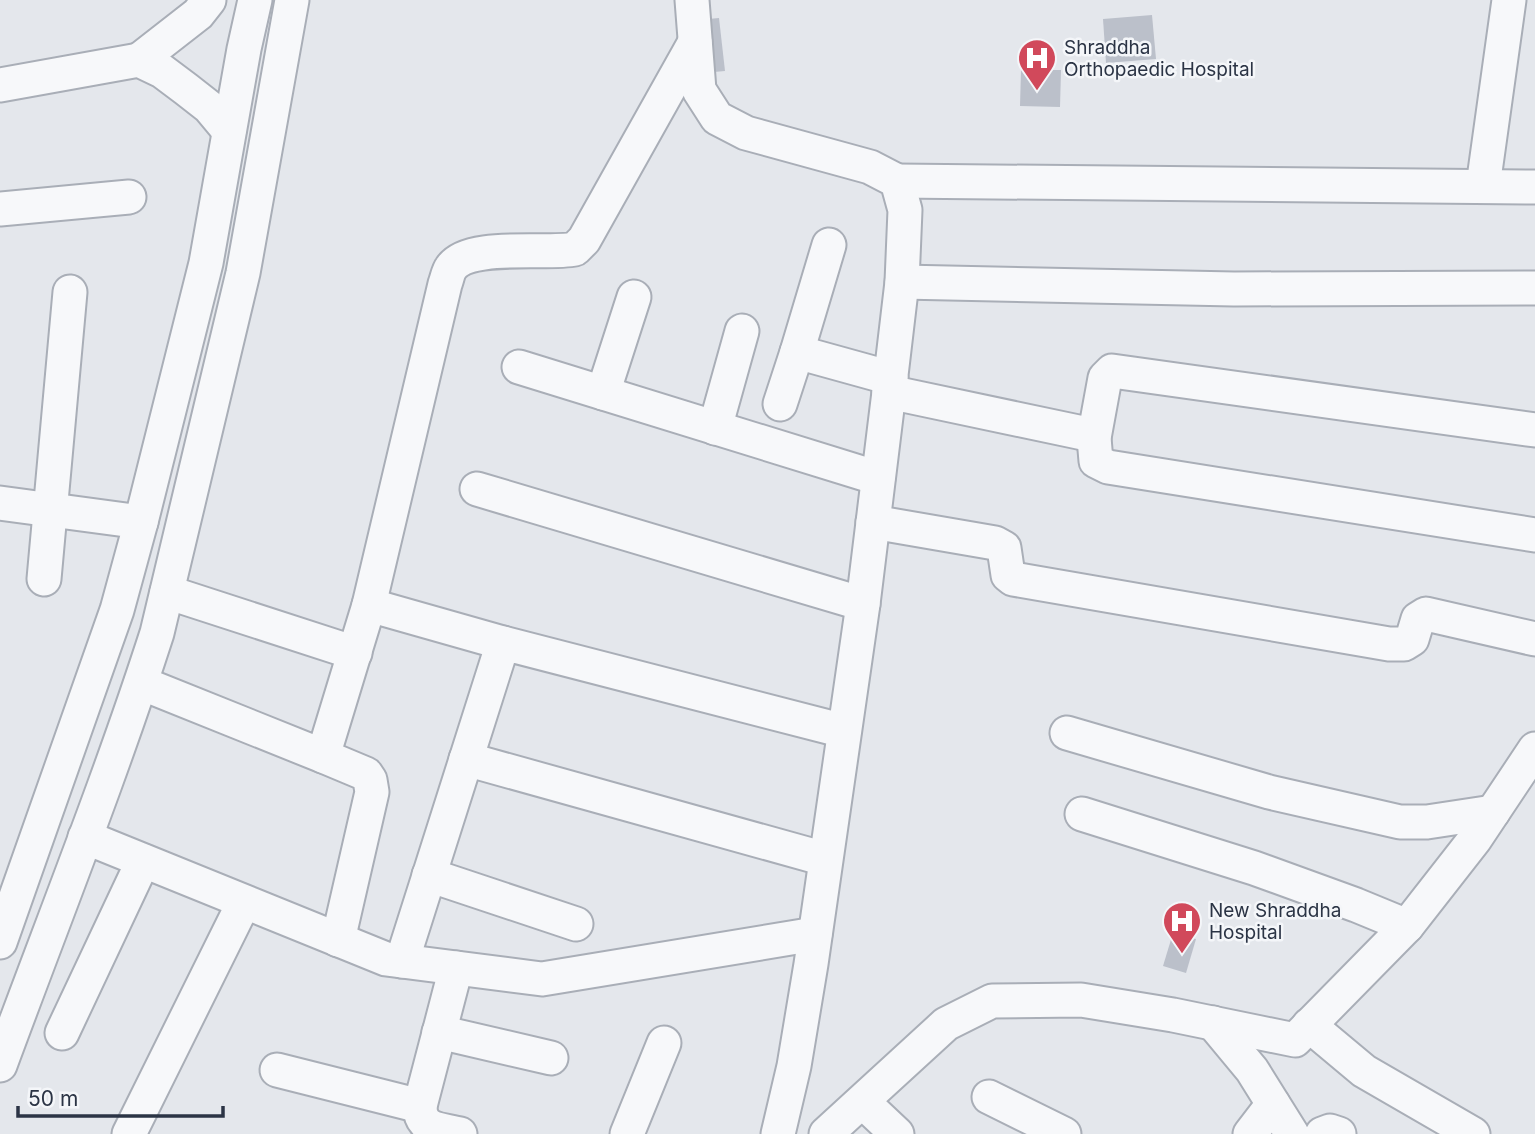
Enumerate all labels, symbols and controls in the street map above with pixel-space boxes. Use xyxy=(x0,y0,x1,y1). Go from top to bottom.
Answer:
place label: Shraddha Orthopaedic Hospital xyxy=(1064,36,1254,81)
hospital icon: Shraddha Orthopaedic Hospital xyxy=(1016,37,1058,92)
place label: New Shraddha Hospital xyxy=(1209,899,1341,944)
hospital icon: New Shraddha Hospital xyxy=(1161,900,1203,955)
scale bar xyxy=(18,1074,222,1118)
text: 50 m xyxy=(28,1086,78,1111)

